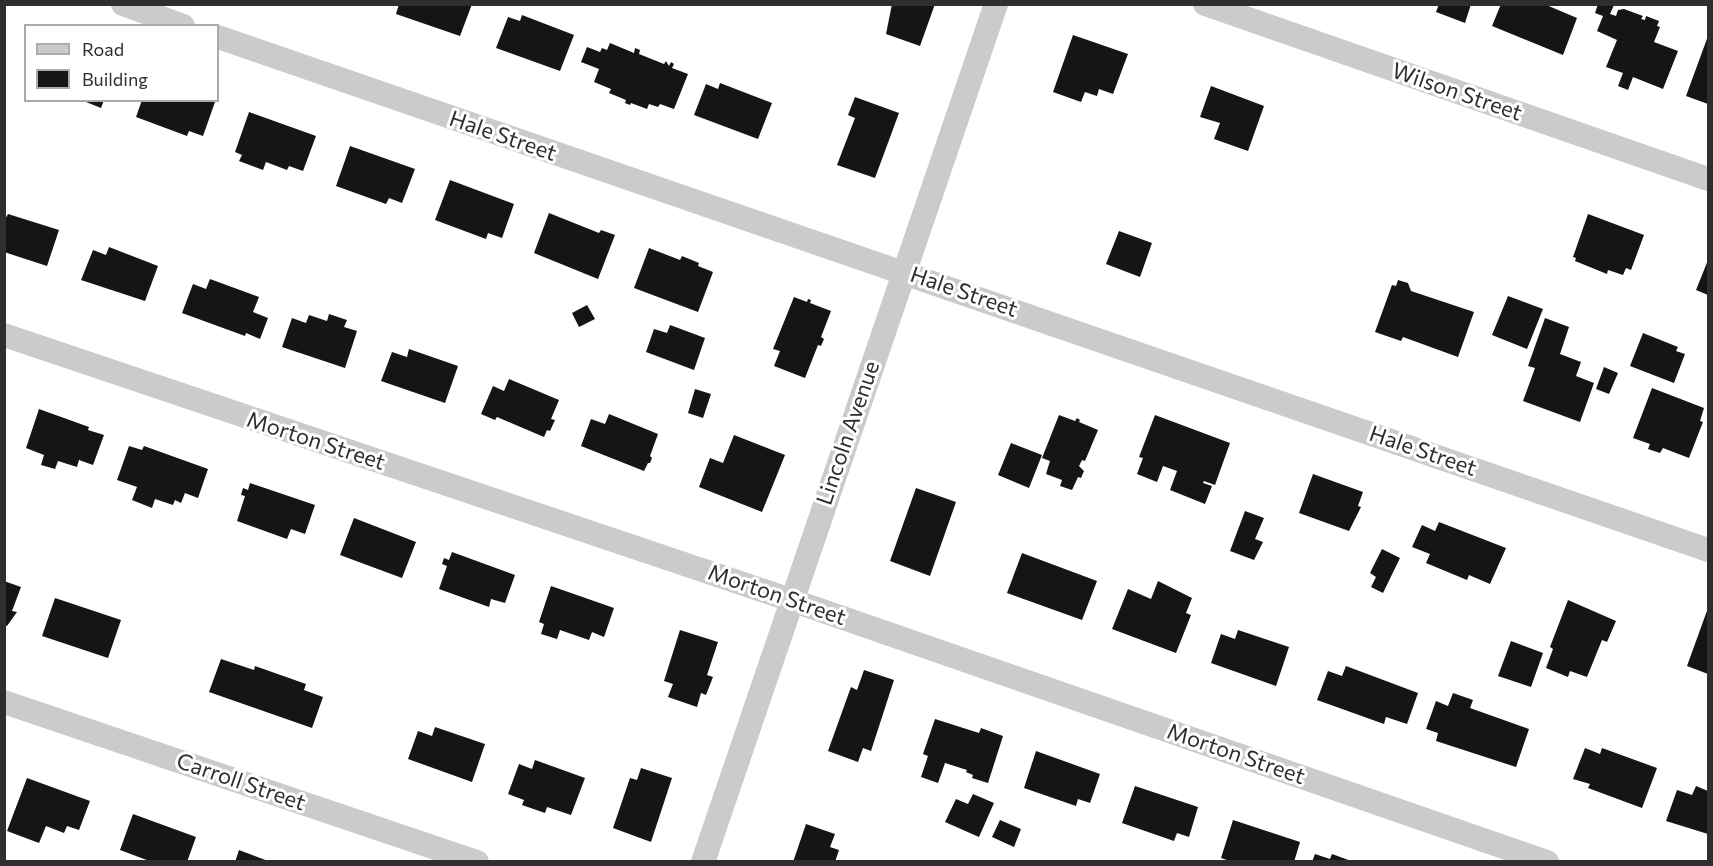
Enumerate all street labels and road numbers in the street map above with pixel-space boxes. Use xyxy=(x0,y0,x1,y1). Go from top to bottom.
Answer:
street label: Wilson Street xyxy=(1388,57,1526,127)
street label: Hale Street xyxy=(446,105,560,167)
street label: Hale Street xyxy=(907,261,1021,323)
street label: Lincoln Avenue xyxy=(811,357,885,509)
street label: Morton Street xyxy=(243,406,389,476)
street label: Hale Street xyxy=(1366,420,1480,482)
street label: Morton Street xyxy=(705,559,849,631)
street label: Morton Street xyxy=(1164,718,1308,790)
street label: Carroll Street xyxy=(173,748,309,816)

